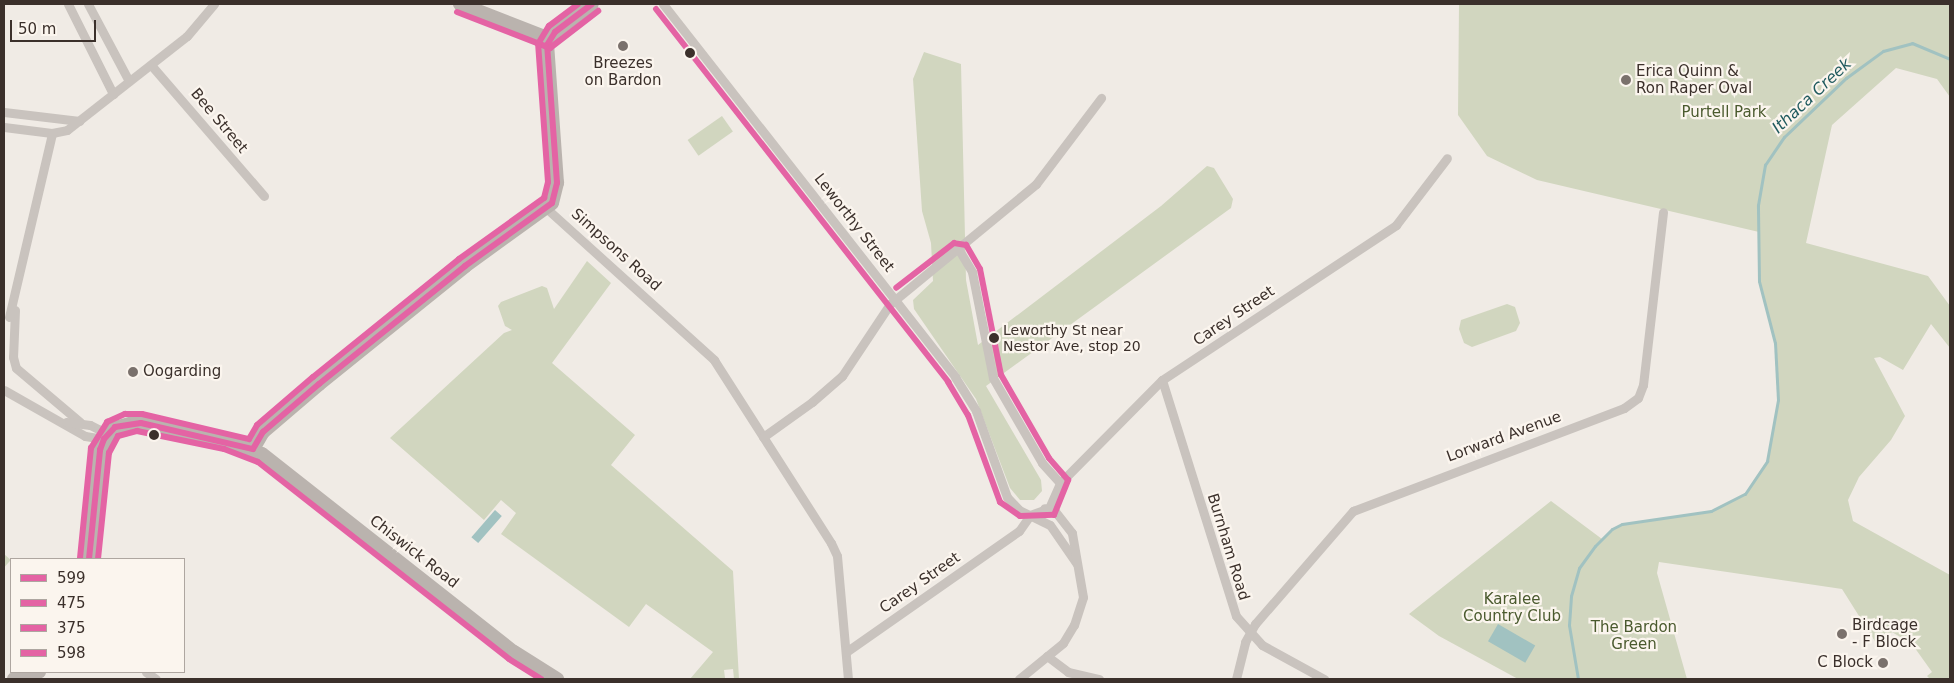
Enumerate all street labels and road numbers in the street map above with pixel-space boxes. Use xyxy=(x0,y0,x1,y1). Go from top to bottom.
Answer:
street label: Bee Street xyxy=(187,85,251,157)
street label: Leworthy Street xyxy=(810,170,898,276)
street label: Simpsons Road xyxy=(567,205,665,295)
street label: Carey Street xyxy=(1190,282,1278,350)
street label: Lorward Avenue xyxy=(1444,408,1564,466)
street label: Burnham Road xyxy=(1203,491,1253,603)
street label: Chiswick Road xyxy=(366,512,462,592)
street label: Carey Street xyxy=(876,549,964,617)

